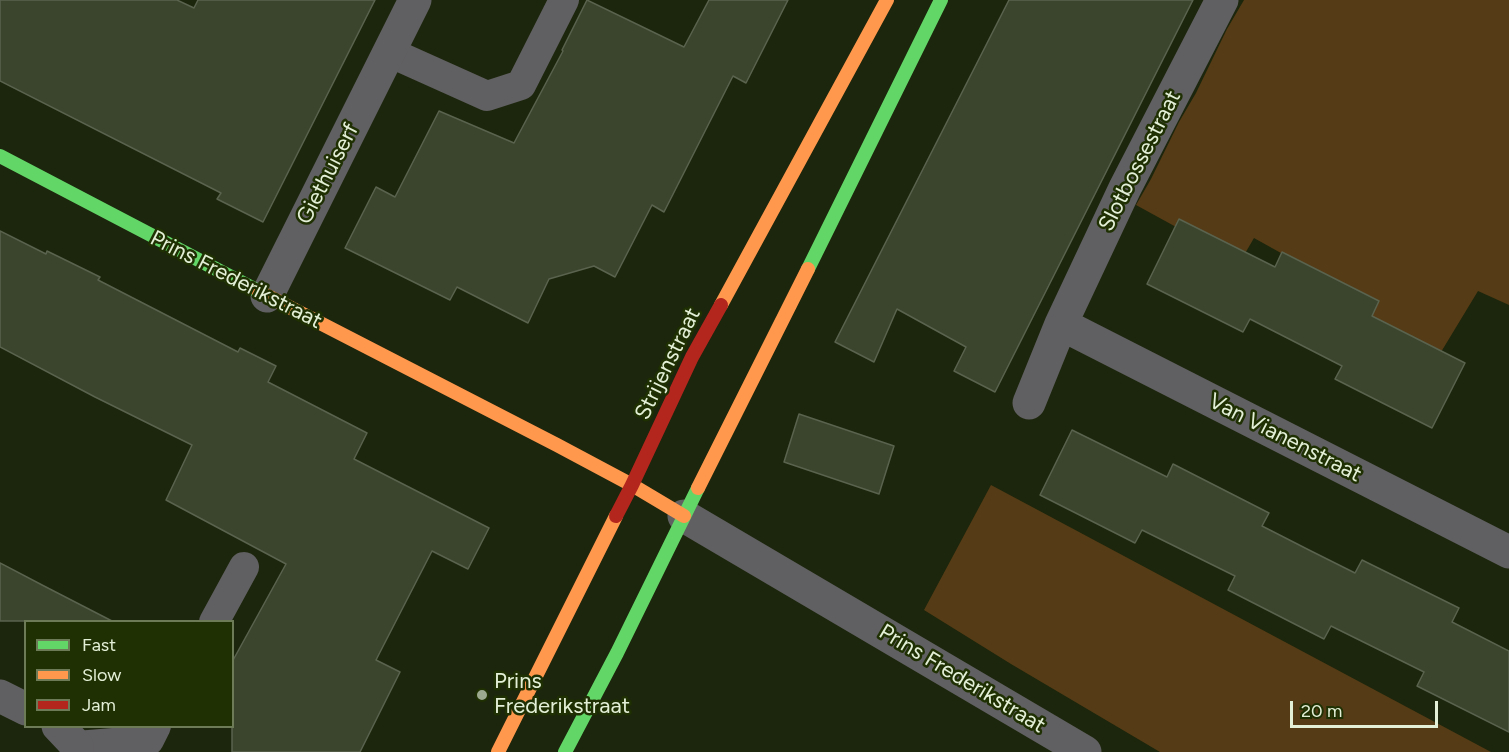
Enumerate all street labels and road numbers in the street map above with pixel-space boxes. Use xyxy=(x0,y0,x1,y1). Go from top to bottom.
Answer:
street label: Slotbossestraat xyxy=(1093,86,1187,236)
street label: Giethuiserf xyxy=(291,119,365,229)
street label: Prins Frederikstraat xyxy=(146,225,326,335)
street label: Strijenstraat xyxy=(630,304,706,424)
street label: Van Vianenstraat xyxy=(1204,388,1366,488)
street label: Prins Frederikstraat xyxy=(874,619,1050,739)

